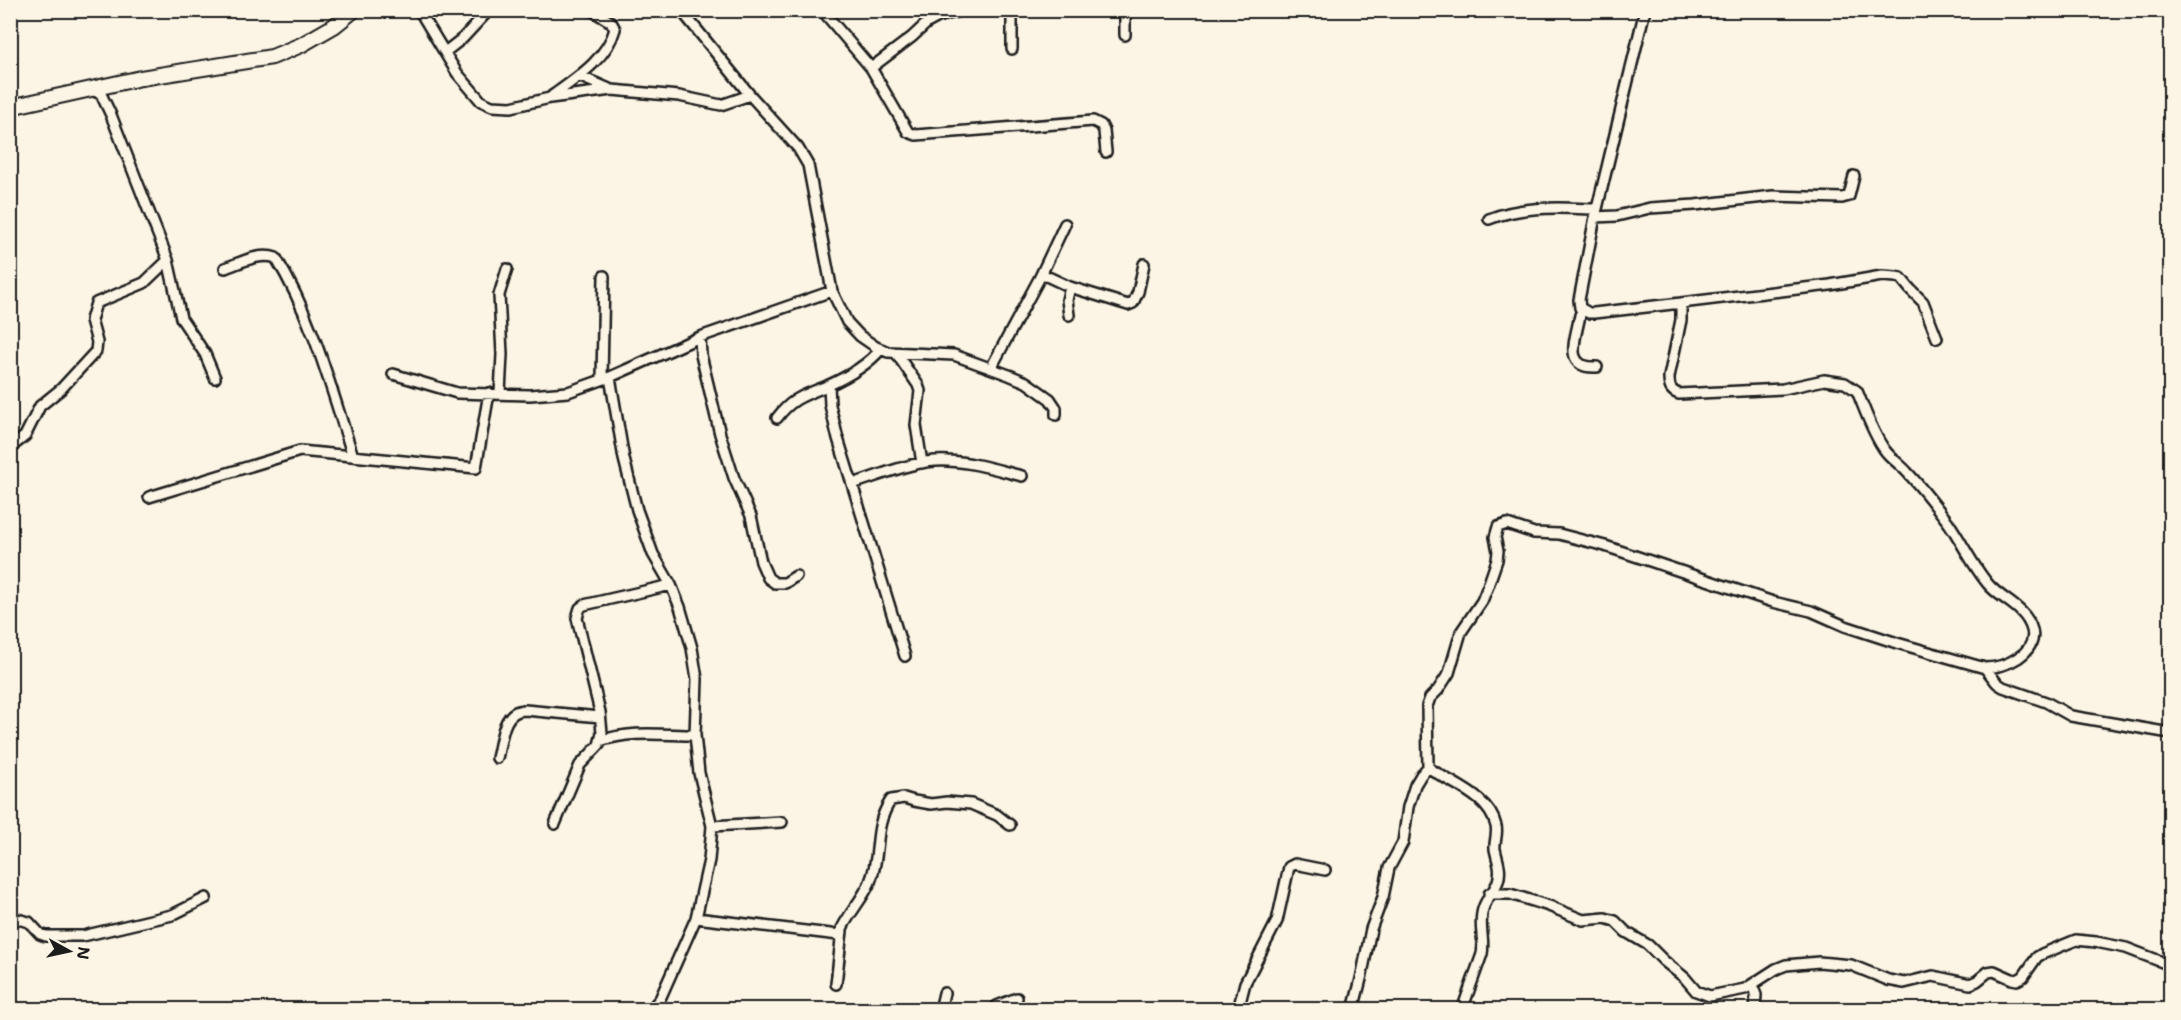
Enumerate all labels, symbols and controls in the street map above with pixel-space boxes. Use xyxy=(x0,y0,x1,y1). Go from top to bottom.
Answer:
north arrow xyxy=(39,921,99,981)
text: N xyxy=(72,945,95,961)

